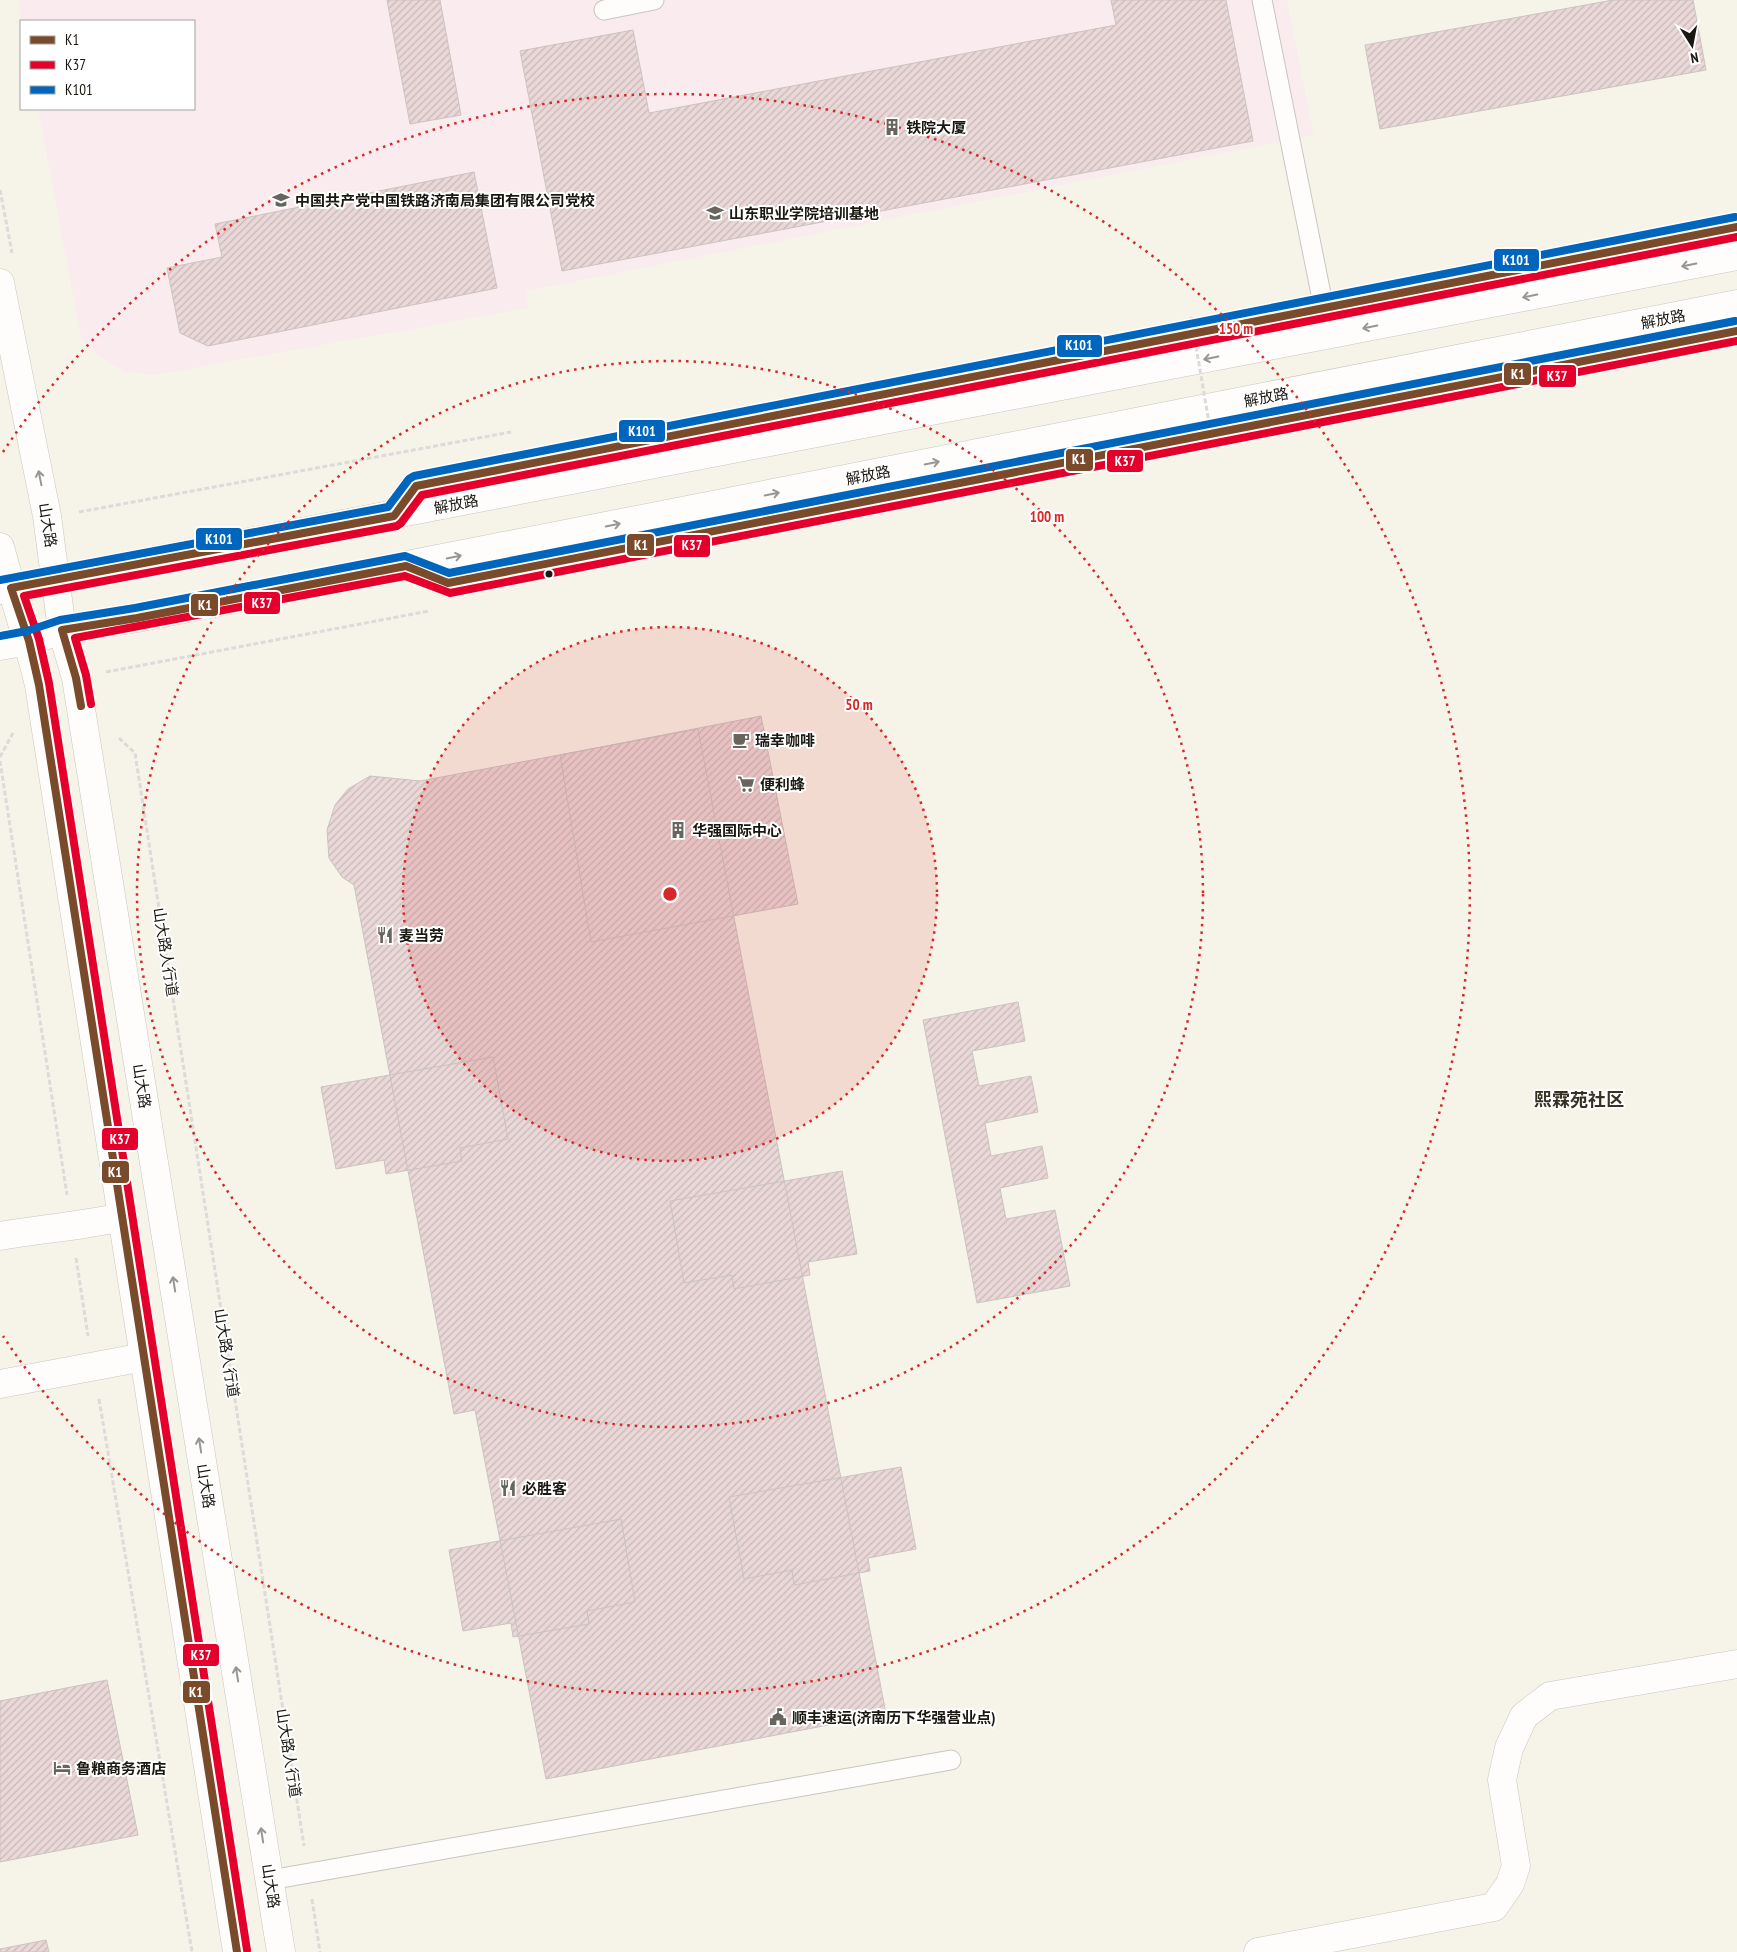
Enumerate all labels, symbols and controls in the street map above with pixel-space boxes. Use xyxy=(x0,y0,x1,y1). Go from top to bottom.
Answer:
legend xyxy=(20,20,195,110)
north arrow xyxy=(1667,20,1717,70)
text: K1 xyxy=(65,30,79,49)
text: N xyxy=(1689,48,1700,67)
text: K37 xyxy=(65,55,86,74)
text: K101 xyxy=(65,80,93,99)
building icon: 铁院大厦 xyxy=(882,117,902,137)
place label: 铁院大厦 xyxy=(906,118,966,137)
school or university icon: 中国共产党中国铁路济南局集团有限公司党校 xyxy=(271,190,291,210)
place label: 中国共产党中国铁路济南局集团有限公司党校 xyxy=(295,191,595,210)
school or university icon: 山东职业学院培训基地 xyxy=(705,203,725,223)
place label: 山东职业学院培训基地 xyxy=(729,204,879,223)
line badge: K101 xyxy=(1493,248,1540,272)
text: K101 xyxy=(1502,251,1530,269)
one-way arrow xyxy=(1682,261,1698,271)
one-way arrow xyxy=(1522,292,1538,302)
street label: 解放路 xyxy=(1639,305,1687,333)
text: 150 m xyxy=(1219,319,1253,338)
one-way arrow xyxy=(1363,323,1379,333)
line badge: K101 xyxy=(1056,334,1103,358)
text: K101 xyxy=(1065,336,1093,354)
one-way arrow xyxy=(1203,354,1219,363)
line badge: K1 xyxy=(1503,362,1532,386)
line badge: K37 xyxy=(1538,364,1577,388)
text: K1 xyxy=(1511,365,1525,383)
text: K37 xyxy=(1547,367,1568,385)
street label: 解放路 xyxy=(1242,383,1290,411)
line badge: K101 xyxy=(618,419,666,443)
text: K101 xyxy=(628,422,656,440)
line badge: K1 xyxy=(1065,448,1094,472)
line badge: K37 xyxy=(1106,449,1144,473)
text: K1 xyxy=(1072,450,1086,468)
text: K37 xyxy=(1115,452,1136,470)
one-way arrow xyxy=(923,457,939,467)
street label: 解放路 xyxy=(844,461,892,489)
one-way arrow xyxy=(35,470,44,486)
one-way arrow xyxy=(764,489,780,498)
street label: 解放路 xyxy=(432,490,480,518)
street label: 山大路 xyxy=(35,501,61,549)
text: 100 m xyxy=(1030,507,1064,526)
one-way arrow xyxy=(605,520,621,530)
line badge: K101 xyxy=(195,527,243,551)
text: K101 xyxy=(205,530,233,548)
line badge: K1 xyxy=(626,533,655,557)
line badge: K37 xyxy=(673,534,711,558)
text: K1 xyxy=(634,536,648,554)
text: K37 xyxy=(682,536,703,554)
one-way arrow xyxy=(445,551,461,561)
unlabelled marker xyxy=(544,569,554,579)
line badge: K37 xyxy=(243,591,281,615)
line badge: K1 xyxy=(190,593,219,617)
text: K37 xyxy=(252,594,273,612)
text: K1 xyxy=(198,596,212,614)
text: 50 m xyxy=(845,695,873,714)
cafe icon: 瑞幸咖啡 xyxy=(731,730,751,750)
place label: 瑞幸咖啡 xyxy=(755,731,815,750)
supermarket icon: 便利蜂 xyxy=(736,774,756,794)
place label: 便利蜂 xyxy=(760,775,805,794)
building icon: 华强国际中心 xyxy=(668,820,688,840)
place label: 华强国际中心 xyxy=(692,821,782,840)
centre of rings xyxy=(661,885,679,903)
street label: 山大路人行道 xyxy=(150,906,182,998)
restaurant icon: 麦当劳 xyxy=(375,925,395,945)
place label: 麦当劳 xyxy=(399,926,444,945)
street label: 山大路 xyxy=(129,1062,155,1110)
district label: 熙霖苑社区 xyxy=(1534,1088,1624,1111)
line badge: K37 xyxy=(101,1127,139,1151)
text: K37 xyxy=(110,1130,131,1148)
line badge: K1 xyxy=(101,1160,130,1184)
text: K1 xyxy=(108,1163,122,1181)
one-way arrow xyxy=(168,1277,178,1293)
street label: 山大路人行道 xyxy=(211,1307,243,1399)
one-way arrow xyxy=(194,1437,204,1453)
street label: 山大路 xyxy=(193,1462,219,1510)
restaurant icon: 必胜客 xyxy=(498,1478,518,1498)
place label: 必胜客 xyxy=(522,1479,567,1498)
line badge: K37 xyxy=(182,1643,220,1667)
text: K37 xyxy=(191,1646,212,1664)
one-way arrow xyxy=(231,1667,241,1683)
line badge: K1 xyxy=(182,1680,211,1704)
text: K1 xyxy=(189,1683,203,1701)
street label: 山大路人行道 xyxy=(273,1707,305,1799)
public building icon: 顺丰速运(济南历下华强营业点) xyxy=(768,1707,788,1727)
place label: 顺丰速运(济南历下华强营业点) xyxy=(792,1708,995,1727)
hotel icon: 鲁粮商务酒店 xyxy=(52,1758,72,1778)
place label: 鲁粮商务酒店 xyxy=(76,1759,166,1778)
one-way arrow xyxy=(257,1827,267,1843)
street label: 山大路 xyxy=(258,1862,284,1910)

